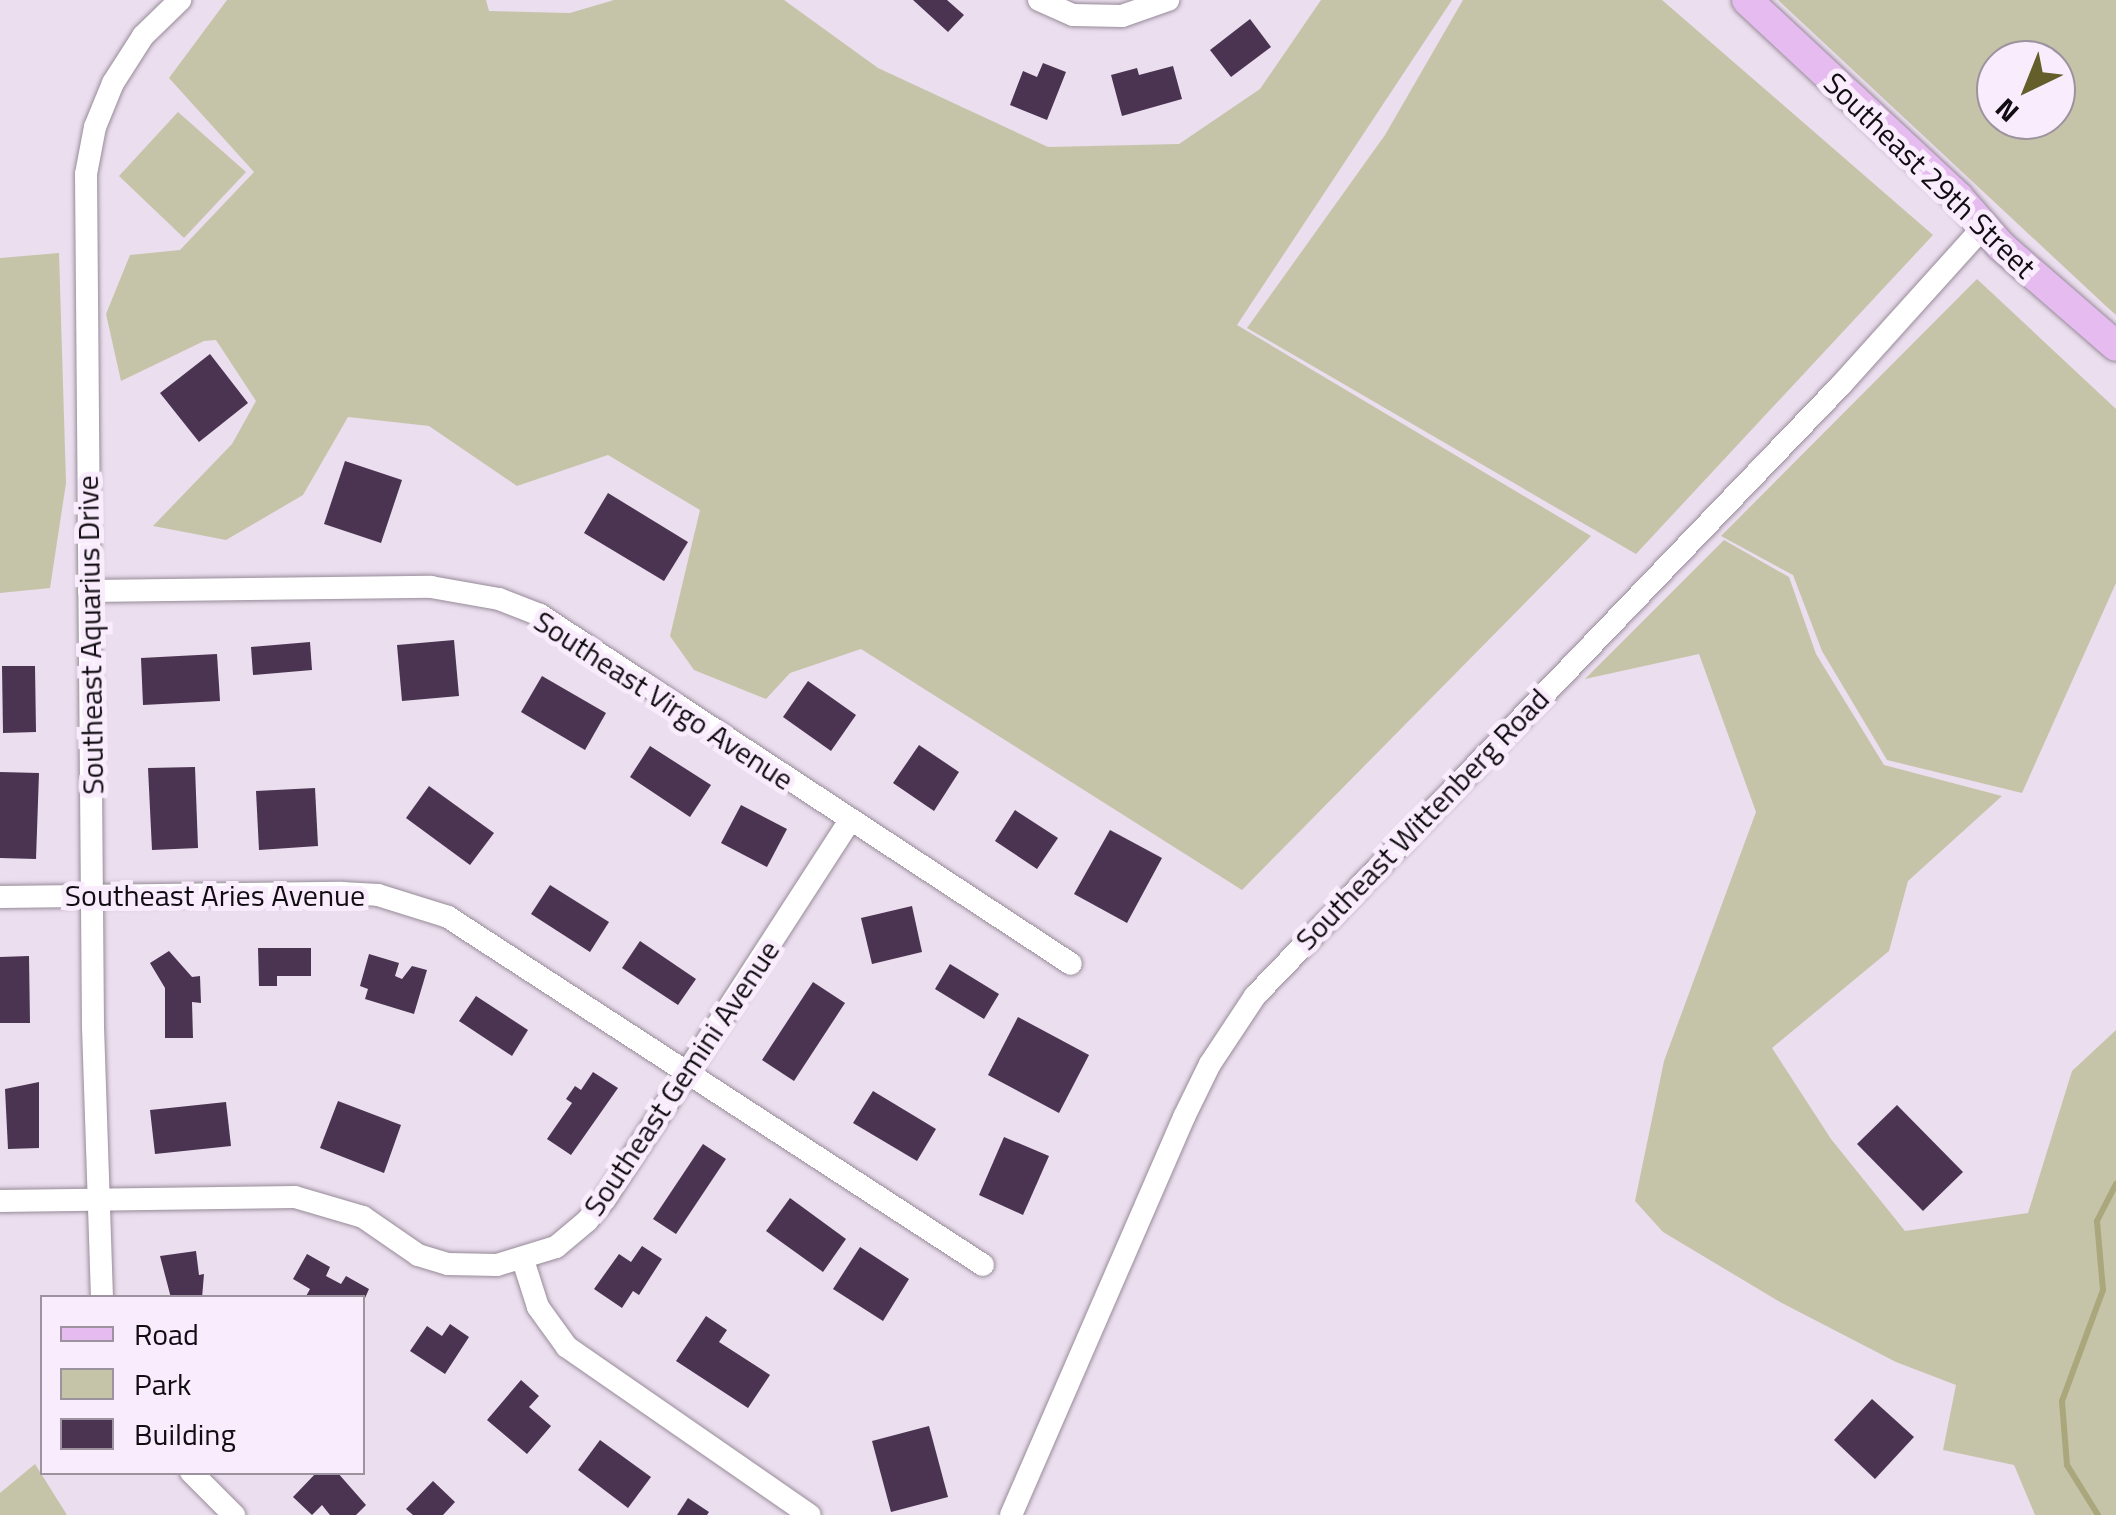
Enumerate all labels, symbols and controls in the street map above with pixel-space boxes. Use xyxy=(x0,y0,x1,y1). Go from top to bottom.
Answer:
north arrow xyxy=(1976,40,2076,140)
street label: Southeast 29th Street xyxy=(1817,65,2043,285)
text: N xyxy=(1985,89,2028,133)
street label: Southeast Aquarius Drive xyxy=(69,475,111,795)
street label: Southeast Virgo Avenue xyxy=(528,603,800,797)
street label: Southeast Wittenberg Road xyxy=(1288,681,1556,957)
street label: Southeast Aries Avenue xyxy=(65,877,365,913)
street label: Southeast Gemini Avenue xyxy=(575,933,787,1223)
legend xyxy=(40,1295,365,1475)
text: Road xyxy=(134,1311,199,1357)
text: Park xyxy=(134,1361,191,1407)
text: Building xyxy=(134,1411,236,1457)

